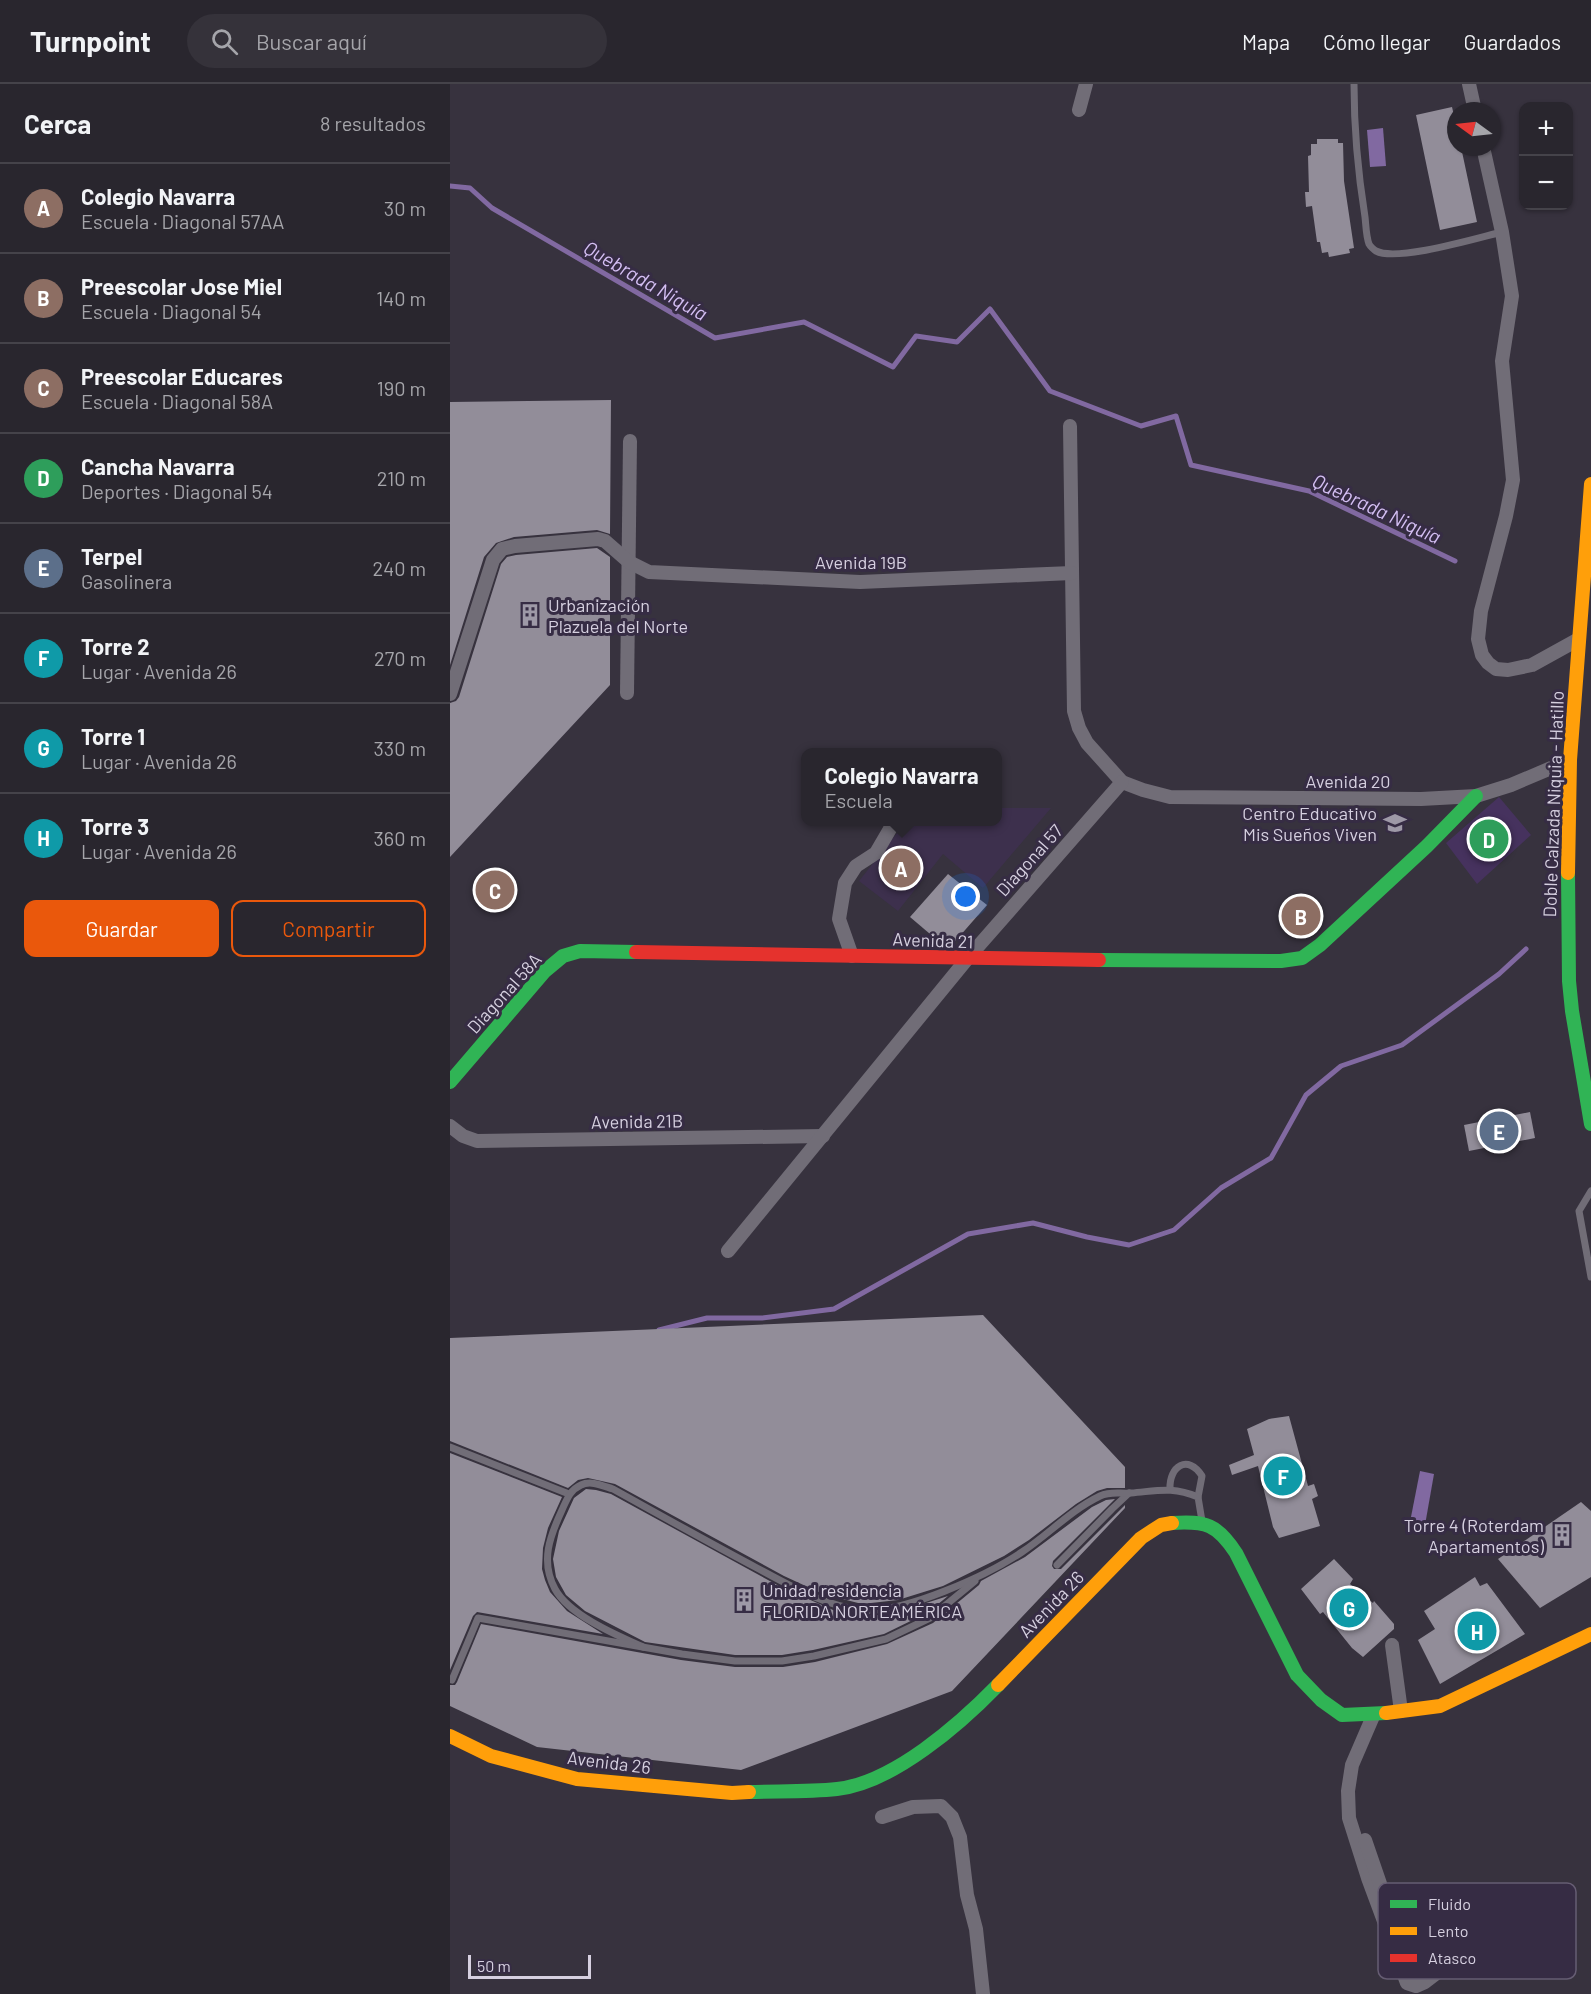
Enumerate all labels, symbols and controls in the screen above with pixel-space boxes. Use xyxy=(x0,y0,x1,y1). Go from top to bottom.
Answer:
search box xyxy=(187,14,607,68)
text: Turnpoint xyxy=(30,24,151,58)
icon: search xyxy=(208,25,241,58)
text: Buscar aquí xyxy=(256,28,367,54)
text: Mapa xyxy=(1242,29,1290,54)
text: Cómo llegar xyxy=(1323,29,1430,54)
text: Guardados xyxy=(1463,29,1561,54)
north arrow xyxy=(1447,102,1501,156)
map controls xyxy=(1519,102,1573,210)
button: + xyxy=(1519,102,1573,156)
text: Cerca xyxy=(24,108,91,139)
text: 8 resultados xyxy=(320,111,426,135)
button: − xyxy=(1519,156,1573,210)
text: Colegio Navarra xyxy=(81,183,235,209)
text: A xyxy=(37,196,50,220)
text: 30 m xyxy=(384,196,426,220)
text: Escuela · Diagonal 57AA xyxy=(81,209,284,233)
water label: Quebrada Niquía xyxy=(580,235,712,325)
text: Preescolar Jose Miel xyxy=(81,273,282,299)
text: B xyxy=(37,286,50,310)
text: 140 m xyxy=(376,286,426,310)
text: Escuela · Diagonal 54 xyxy=(81,299,262,323)
text: Preescolar Educares xyxy=(81,363,283,389)
text: C xyxy=(37,376,50,400)
text: 190 m xyxy=(377,376,426,400)
text: Escuela · Diagonal 58A xyxy=(81,389,273,413)
text: Cancha Navarra xyxy=(81,453,235,479)
text: D xyxy=(37,466,50,490)
text: 210 m xyxy=(377,466,426,490)
water label: Quebrada Niquía xyxy=(1309,468,1445,548)
text: Deportes · Diagonal 54 xyxy=(81,479,273,503)
text: Terpel xyxy=(81,543,142,569)
street label: Avenida 19B xyxy=(815,551,907,573)
text: E xyxy=(38,556,49,580)
text: 240 m xyxy=(372,556,426,580)
text: Gasolinera xyxy=(81,569,172,593)
place label: Urbanización Plazuela del Norte xyxy=(548,594,688,637)
building icon: Urbanización Plazuela del Norte xyxy=(517,602,543,628)
text: Torre 2 xyxy=(81,633,150,659)
text: F xyxy=(38,646,49,670)
text: 270 m xyxy=(374,646,426,670)
text: Lugar · Avenida 26 xyxy=(81,659,237,683)
street label: Doble Calzada Niquia - Hatillo xyxy=(1538,690,1568,918)
text: Torre 1 xyxy=(81,723,145,749)
text: G xyxy=(37,736,50,760)
text: 330 m xyxy=(374,736,426,760)
popup xyxy=(801,748,1002,826)
text: Lugar · Avenida 26 xyxy=(81,749,237,773)
text: Colegio Navarra xyxy=(824,762,979,788)
street label: Avenida 20 xyxy=(1306,770,1391,792)
text: Escuela xyxy=(824,788,893,812)
place label: Centro Educativo Mis Sueños Viven xyxy=(1242,802,1377,845)
school or university icon: Centro Educativo Mis Sueños Viven xyxy=(1382,810,1408,836)
text: Torre 3 xyxy=(81,813,149,839)
pin: D xyxy=(1470,816,1508,861)
street label: Diagonal 57 xyxy=(991,819,1067,900)
text: H xyxy=(37,826,50,850)
text: 360 m xyxy=(374,826,426,850)
text: Lugar · Avenida 26 xyxy=(81,839,237,863)
pin: A xyxy=(882,846,920,890)
pin: C xyxy=(476,868,514,912)
your location xyxy=(951,882,980,911)
pin: B xyxy=(1282,894,1320,938)
button: Guardar xyxy=(24,900,219,957)
button: Compartir xyxy=(231,900,426,957)
street label: Avenida 21 xyxy=(892,928,974,952)
street label: Diagonal 58A xyxy=(462,948,546,1038)
pin: E xyxy=(1480,1108,1518,1154)
street label: Avenida 21B xyxy=(591,1109,683,1133)
pin: F xyxy=(1264,1454,1302,1498)
place label: Torre 4 (Roterdam Apartamentos) xyxy=(1404,1514,1544,1557)
building icon: Torre 4 (Roterdam Apartamentos) xyxy=(1549,1522,1575,1548)
street label: Avenida 26 xyxy=(1014,1566,1088,1642)
place label: Unidad residencia FLORIDA NORTEAMÉRICA xyxy=(762,1579,962,1622)
pin: G xyxy=(1330,1586,1368,1630)
building icon: Unidad residencia FLORIDA NORTEAMÉRICA xyxy=(731,1587,757,1613)
pin: H xyxy=(1458,1608,1496,1654)
street label: Avenida 26 xyxy=(566,1746,652,1778)
legend xyxy=(1378,1883,1576,1979)
text: Fluido xyxy=(1428,1894,1471,1913)
text: Lento xyxy=(1428,1921,1469,1940)
text: Atasco xyxy=(1428,1948,1476,1967)
scale bar xyxy=(468,1952,591,1980)
text: 50 m xyxy=(477,1956,511,1975)

